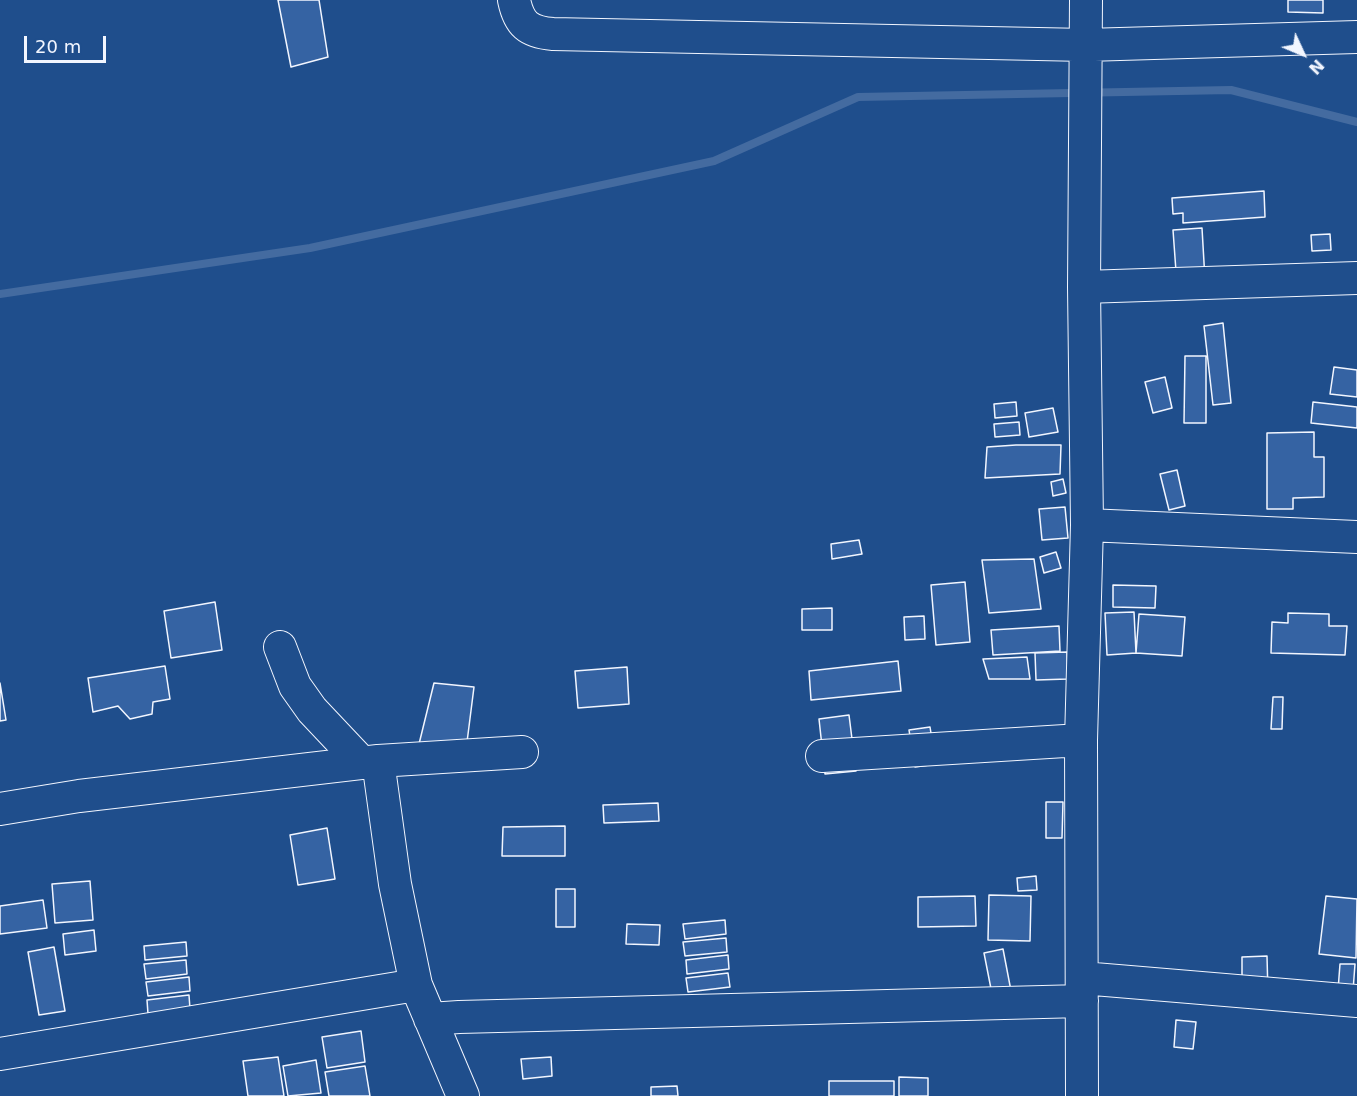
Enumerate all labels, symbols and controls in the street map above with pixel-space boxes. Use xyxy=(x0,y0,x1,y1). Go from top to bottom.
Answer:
scale bar xyxy=(27,24,110,62)
north arrow xyxy=(1273,24,1333,84)
text: 20 m xyxy=(35,36,81,57)
text: N xyxy=(1305,55,1328,78)

